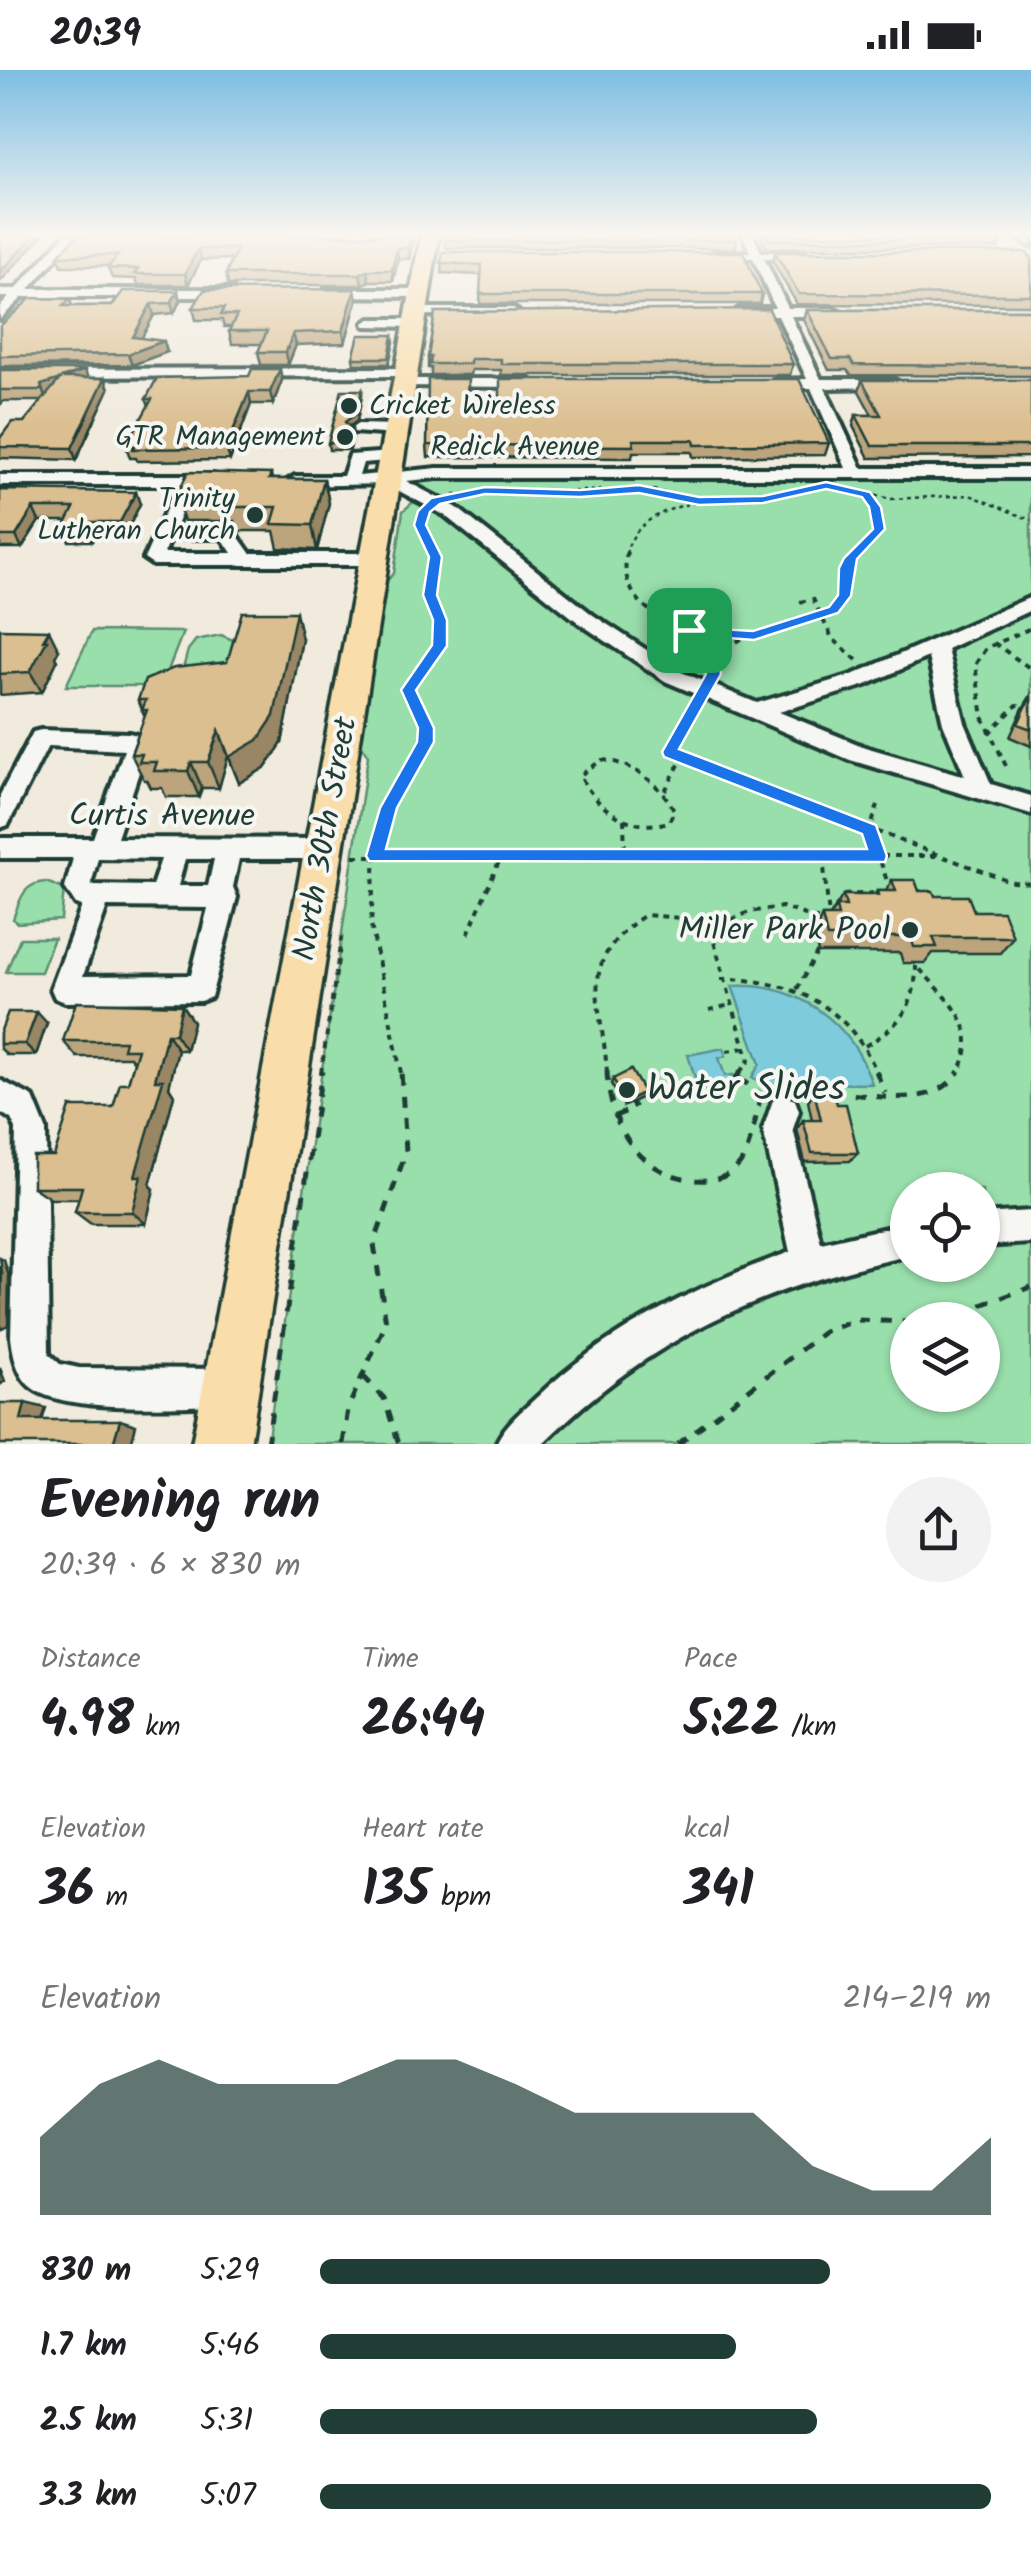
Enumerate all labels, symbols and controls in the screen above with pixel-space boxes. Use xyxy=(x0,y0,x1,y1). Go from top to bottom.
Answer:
text: 20:39 xyxy=(50,5,141,65)
place label: Cricket Wireless xyxy=(369,384,556,429)
marker: Cricket Wireless xyxy=(338,395,360,417)
place label: GTR Management xyxy=(116,415,326,460)
street label: Redick Avenue xyxy=(431,425,600,470)
marker: GTR Management xyxy=(334,426,356,448)
place label: Trinity Lutheran Church xyxy=(37,477,236,554)
marker: Trinity Lutheran Church xyxy=(244,504,266,526)
pin xyxy=(647,588,732,673)
icon: arrive xyxy=(662,603,717,658)
street label: North 30th Street xyxy=(279,712,373,965)
street label: Curtis Avenue xyxy=(69,791,255,842)
place label: Miller Park Pool xyxy=(679,905,890,956)
marker: Miller Park Pool xyxy=(899,919,921,941)
place label: Water Slides xyxy=(647,1060,845,1120)
marker: Water Slides xyxy=(616,1079,638,1101)
map controls xyxy=(890,1172,1000,1412)
button: locate xyxy=(890,1172,1000,1282)
button: layers xyxy=(890,1302,1000,1412)
text: Evening run xyxy=(40,1460,320,1547)
button: share xyxy=(886,1477,991,1582)
text: 20:39 · 6 × 830 m xyxy=(40,1541,301,1592)
text: Distance xyxy=(40,1637,141,1682)
text: Time xyxy=(362,1637,419,1682)
text: Pace xyxy=(684,1637,737,1682)
text: 4.98 xyxy=(40,1682,134,1762)
text: 26:44 xyxy=(362,1682,485,1762)
text: 5:22 xyxy=(684,1682,780,1762)
text: km xyxy=(134,1705,181,1750)
text: /km xyxy=(780,1705,836,1750)
text: Elevation xyxy=(40,1807,146,1852)
text: Heart rate xyxy=(362,1807,484,1852)
text: kcal xyxy=(684,1807,730,1852)
text: 36 xyxy=(40,1852,94,1932)
text: 135 xyxy=(362,1852,430,1932)
text: 341 xyxy=(684,1852,754,1932)
text: m xyxy=(94,1875,128,1920)
text: bpm xyxy=(430,1875,491,1920)
text: Elevation xyxy=(40,1974,161,2025)
text: 214–219 m xyxy=(843,1974,991,2025)
text: 830 m xyxy=(40,2246,131,2297)
text: 5:29 xyxy=(200,2246,259,2297)
text: 1.7 km xyxy=(40,2321,127,2372)
text: 5:46 xyxy=(200,2321,260,2372)
text: 2.5 km xyxy=(40,2396,137,2447)
text: 5:31 xyxy=(200,2396,253,2447)
text: 3.3 km xyxy=(40,2471,137,2522)
text: 5:07 xyxy=(200,2471,256,2522)

